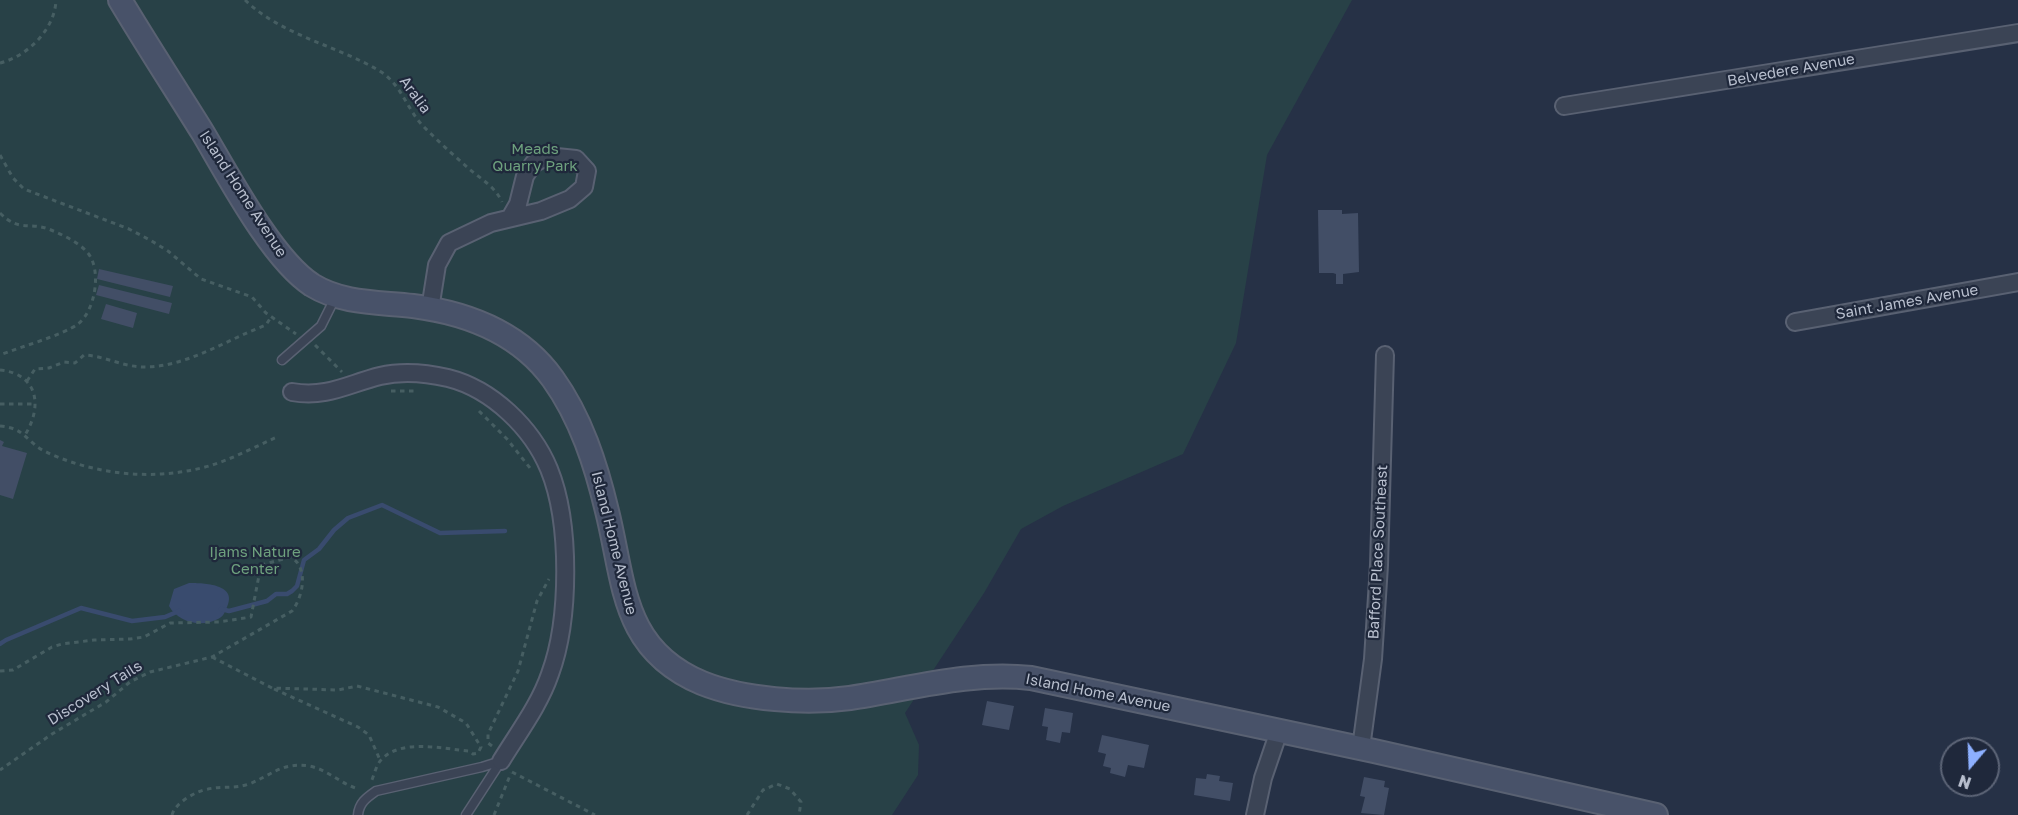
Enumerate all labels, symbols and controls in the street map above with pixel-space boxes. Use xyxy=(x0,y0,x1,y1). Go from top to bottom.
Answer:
street label: Belvedere Avenue xyxy=(1726,50,1856,90)
street label: Aralia xyxy=(396,73,434,117)
street label: Island Home Avenue xyxy=(195,127,291,261)
park label: Meads Quarry Park xyxy=(492,140,578,175)
street label: Saint James Avenue xyxy=(1834,281,1980,323)
street label: Bafford Place Southeast xyxy=(1364,464,1392,640)
street label: Island Home Avenue xyxy=(587,469,641,617)
park label: Ijams Nature Center xyxy=(209,543,301,578)
street label: Discovery Tails xyxy=(45,657,145,729)
street label: Island Home Avenue xyxy=(1024,670,1172,716)
north arrow xyxy=(1940,737,2000,797)
text: N xyxy=(1956,771,1974,794)

